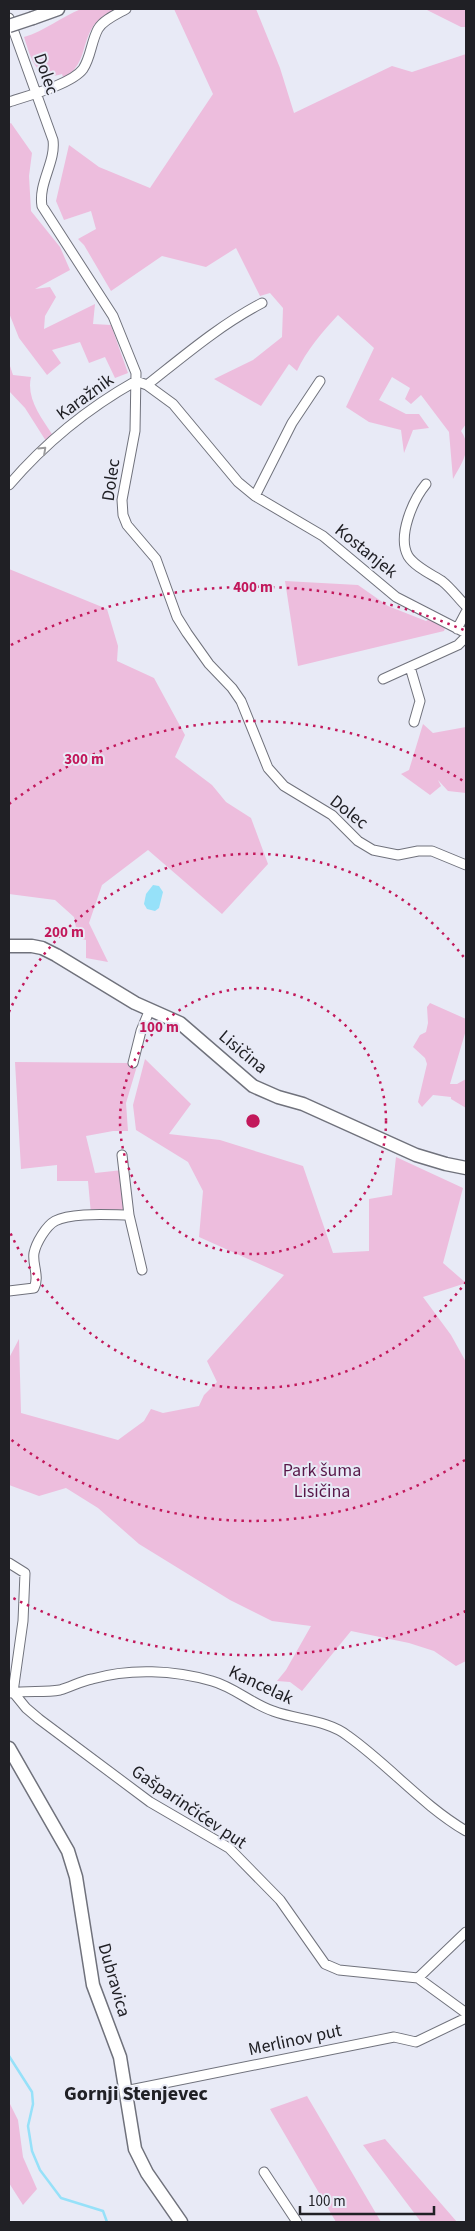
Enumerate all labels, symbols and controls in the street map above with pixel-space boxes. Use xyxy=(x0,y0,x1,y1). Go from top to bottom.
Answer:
street label: Dolec xyxy=(27,50,65,98)
street label: Karažnik xyxy=(51,368,119,426)
one-way arrow xyxy=(38,447,47,456)
street label: Dolec xyxy=(96,457,126,503)
street label: Kostanjek xyxy=(329,518,403,584)
text: 400 m xyxy=(233,577,273,598)
text: 300 m xyxy=(64,749,104,770)
street label: Dolec xyxy=(325,789,373,835)
text: 200 m xyxy=(44,922,84,943)
text: 100 m xyxy=(139,1017,179,1038)
street label: Lisičina xyxy=(213,1024,273,1080)
centre of rings xyxy=(244,1112,262,1130)
park label: Park šuma Lisičina xyxy=(283,1458,361,1504)
street label: Kancelak xyxy=(225,1659,297,1711)
street label: Gašparinčićev put xyxy=(126,1759,252,1855)
street label: Dubravica xyxy=(92,1940,136,2020)
street label: Merlinov put xyxy=(246,2018,344,2062)
district label: Gornji Stenjevec xyxy=(64,2080,208,2108)
scale bar xyxy=(300,2184,434,2216)
text: 100 m xyxy=(308,2191,346,2212)

